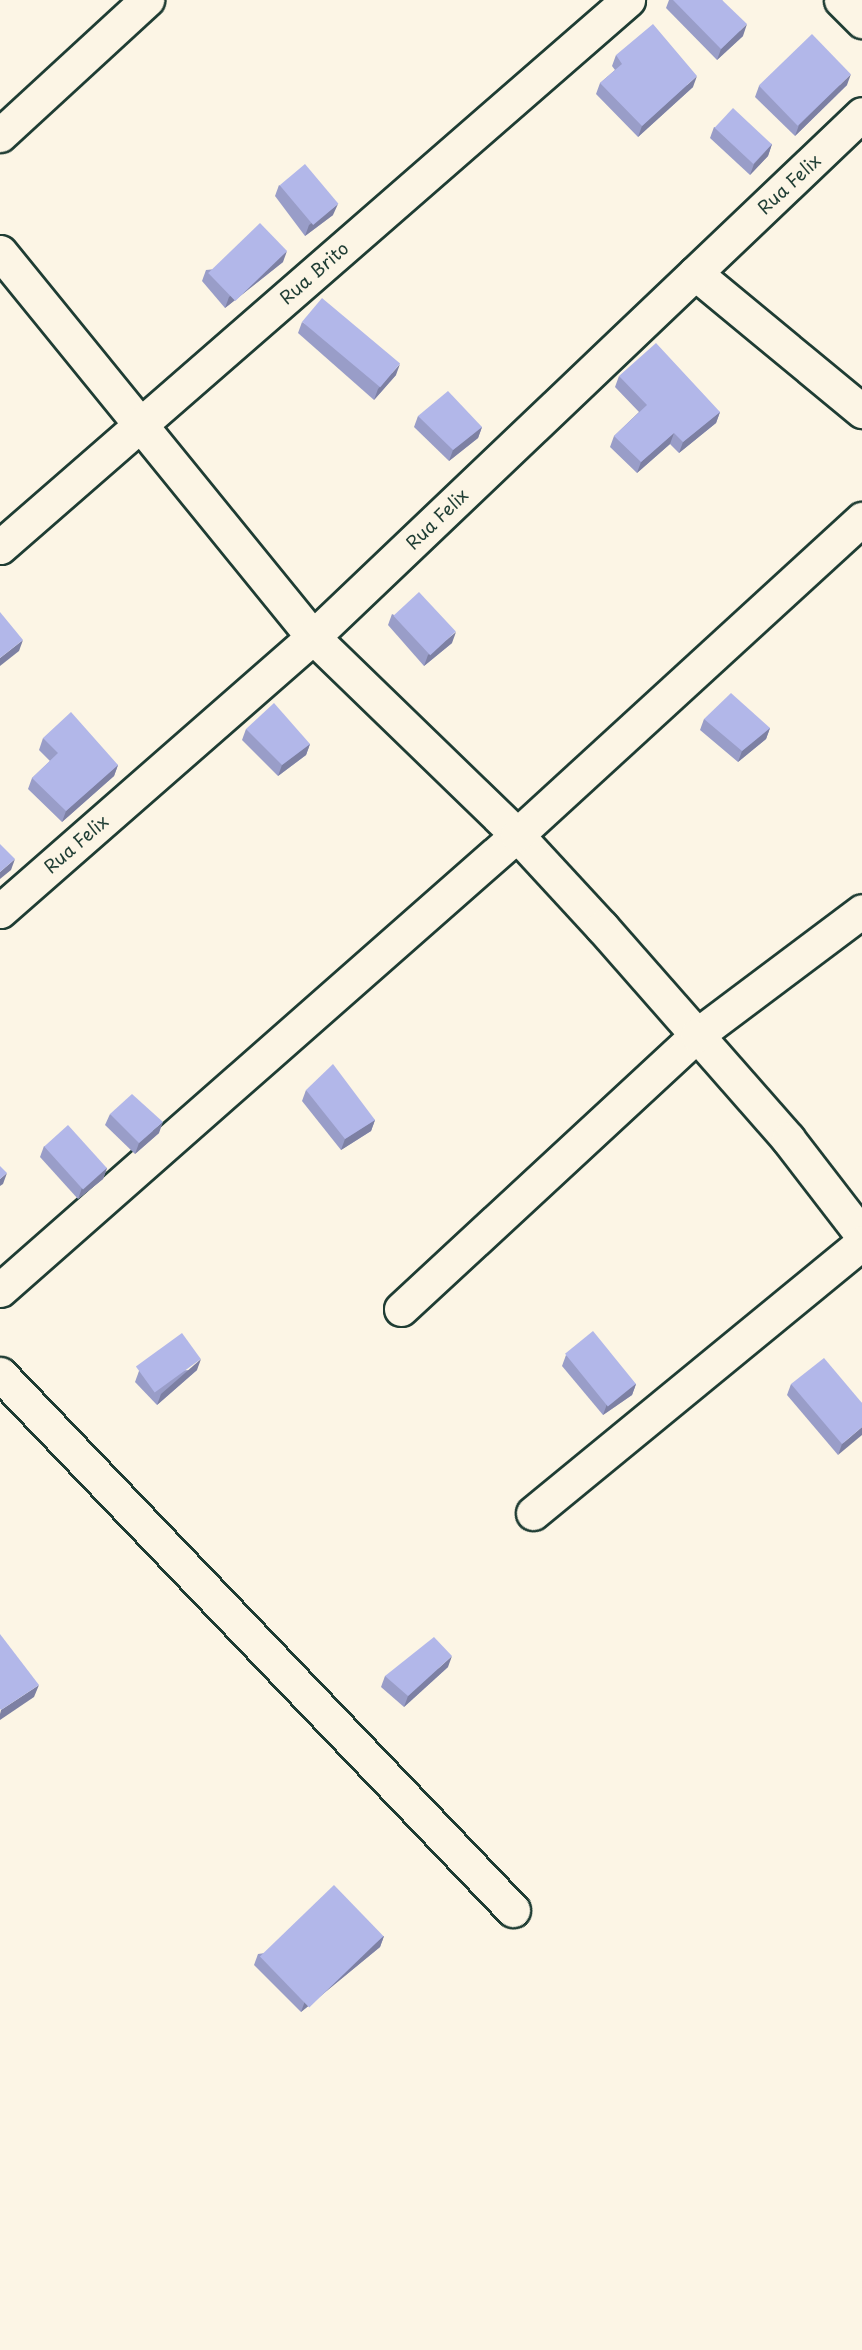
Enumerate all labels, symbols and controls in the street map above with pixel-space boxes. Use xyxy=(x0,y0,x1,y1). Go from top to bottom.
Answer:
street label: Rua Felix xyxy=(753,149,825,219)
street label: Rua Brito xyxy=(275,237,353,309)
street label: Rua Felix xyxy=(401,484,473,554)
street label: Rua Felix xyxy=(39,810,113,878)

